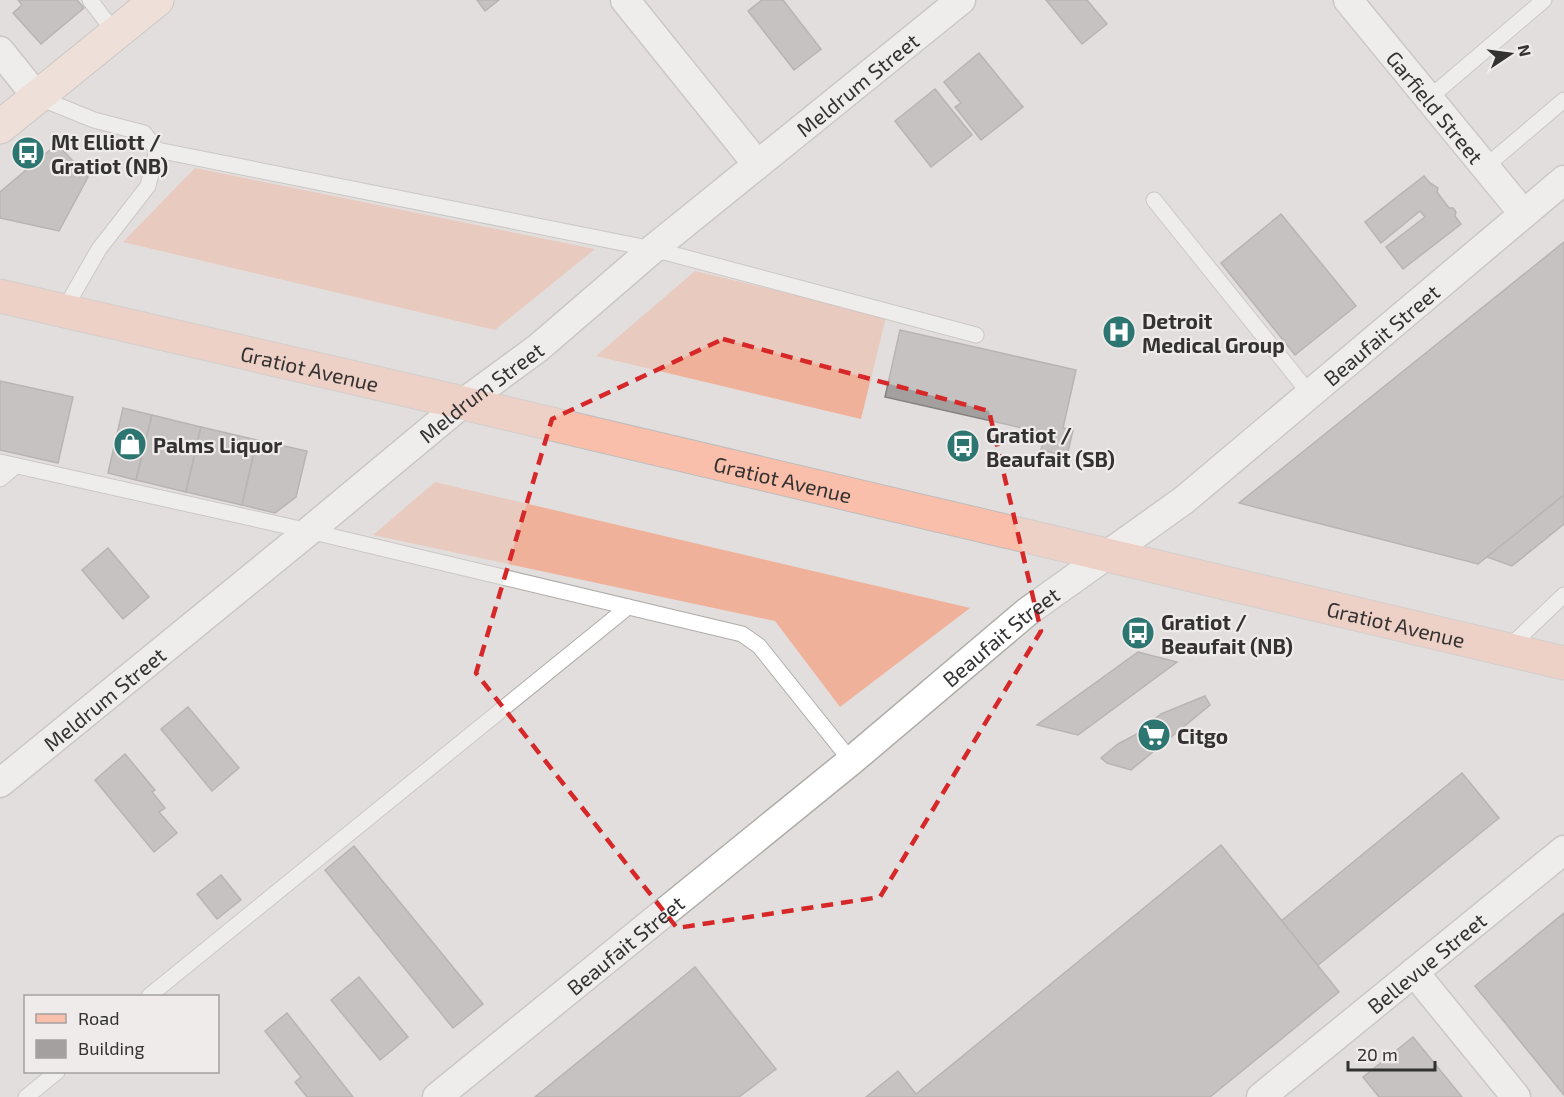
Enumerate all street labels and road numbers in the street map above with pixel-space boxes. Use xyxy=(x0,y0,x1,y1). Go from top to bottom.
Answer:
street label: Meldrum Street xyxy=(791,27,923,141)
street label: Garfield Street xyxy=(1382,45,1489,168)
street label: Beaufait Street xyxy=(1318,278,1444,390)
street label: Meldrum Street xyxy=(414,336,548,447)
street label: Gratiot Avenue xyxy=(238,340,381,396)
street label: Gratiot Avenue xyxy=(712,450,854,507)
street label: Beaufait Street xyxy=(937,581,1064,691)
street label: Gratiot Avenue xyxy=(1325,595,1468,652)
street label: Meldrum Street xyxy=(38,641,170,755)
street label: Beaufait Street xyxy=(561,890,689,999)
street label: Bellevue Street xyxy=(1362,907,1490,1018)

